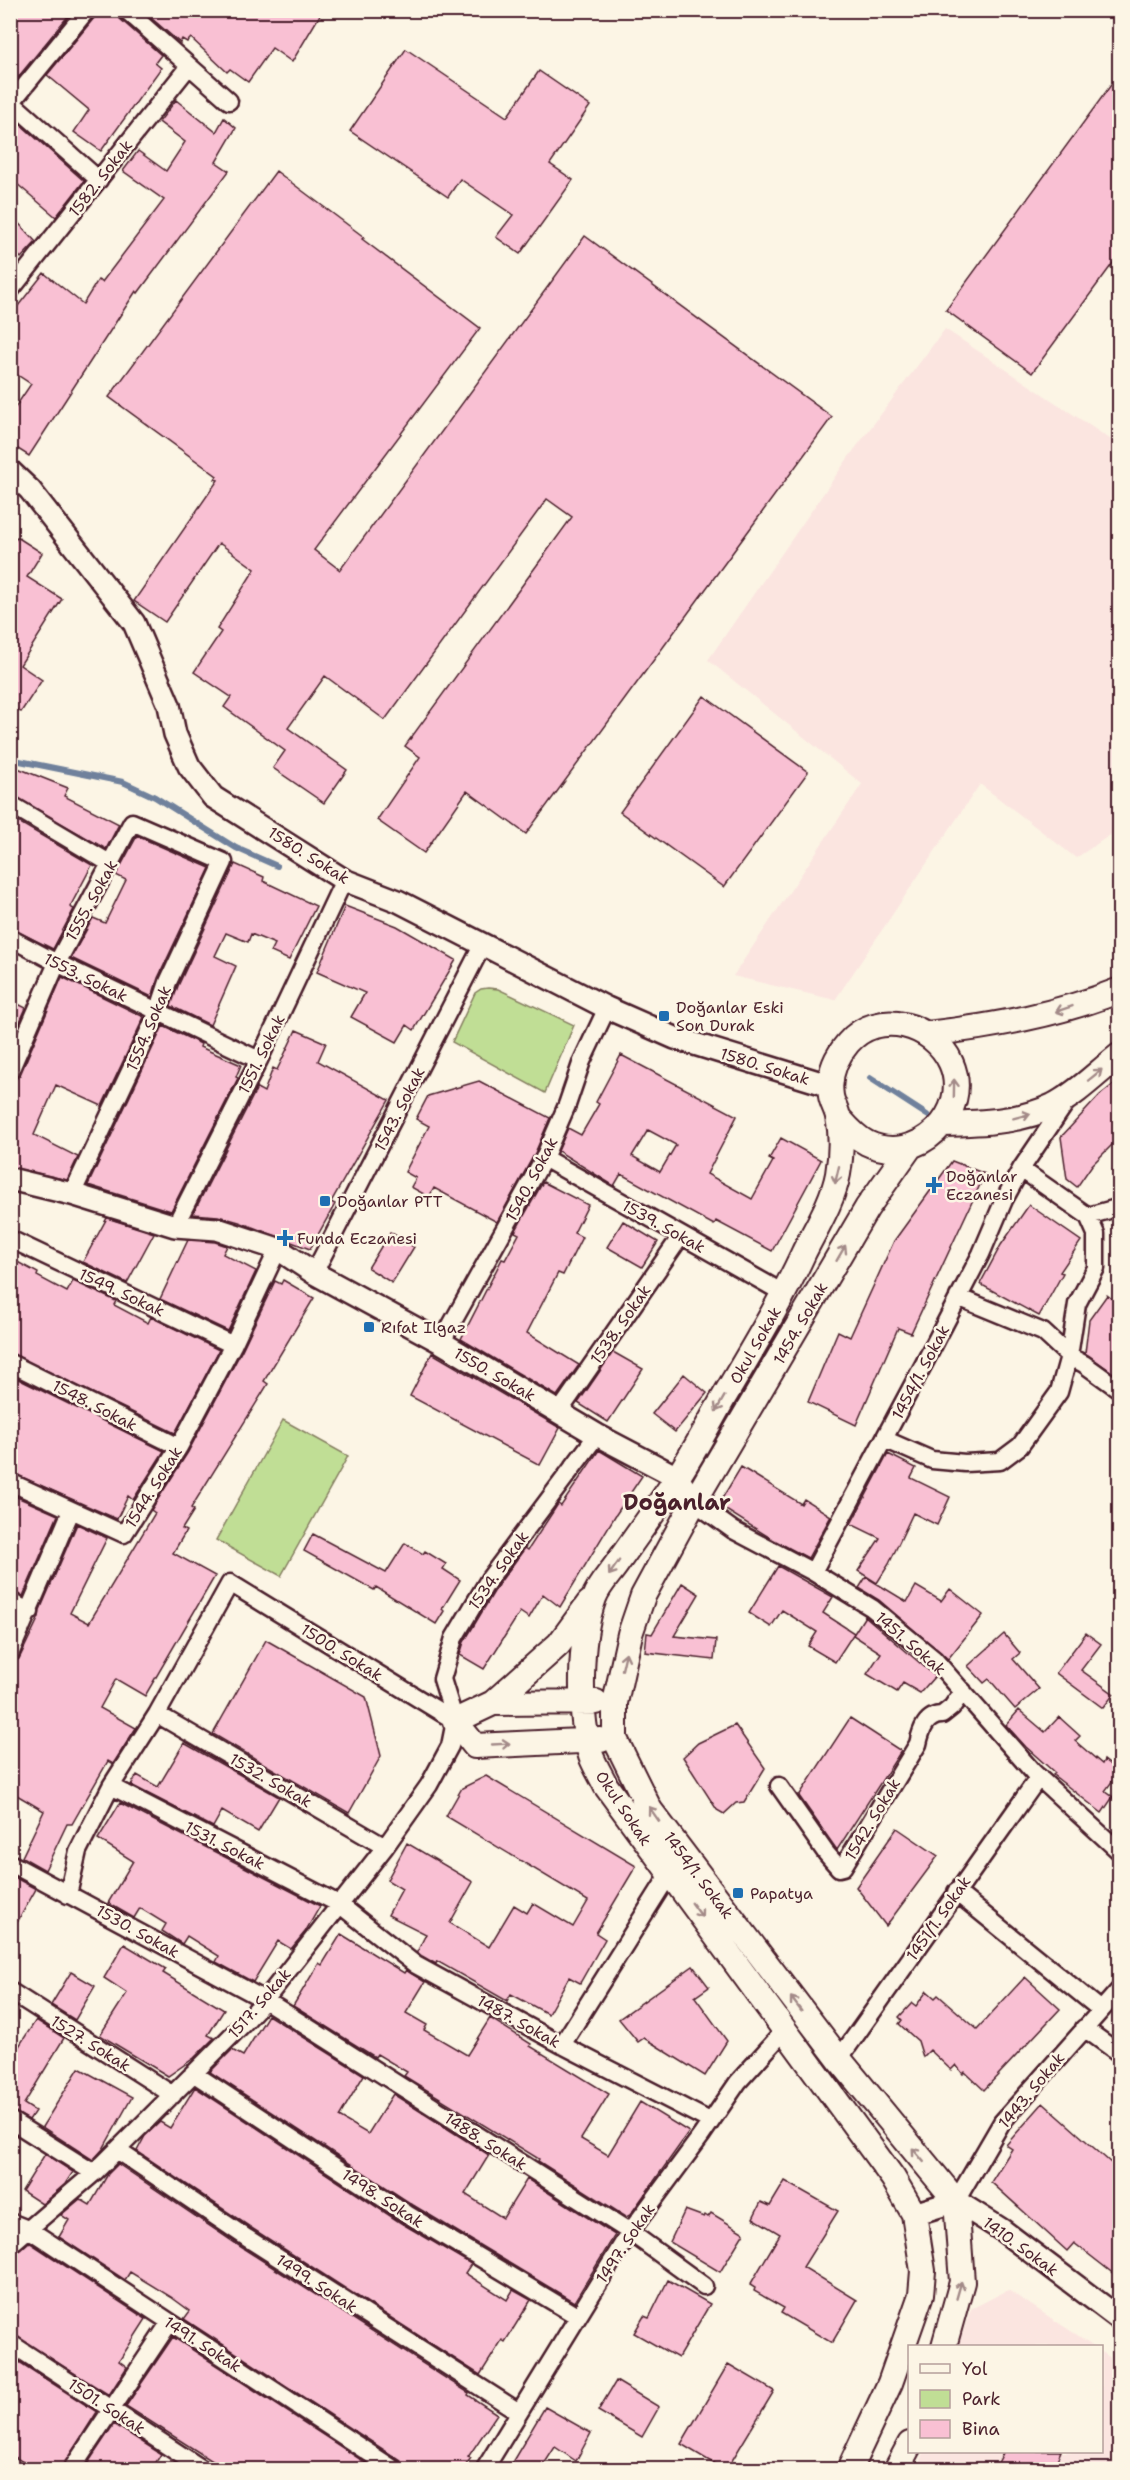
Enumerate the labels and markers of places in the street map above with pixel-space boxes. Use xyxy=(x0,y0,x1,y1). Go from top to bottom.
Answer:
place label: Doğanlar Eski Son Durak xyxy=(676,997,784,1036)
marker: Doğanlar Eski Son Durak xyxy=(657,1009,671,1023)
place label: Doğanlar Eczanesi xyxy=(946,1166,1018,1205)
marker: Doğanlar Eczanesi xyxy=(927,1178,941,1192)
place label: Doğanlar PTT xyxy=(337,1191,443,1212)
marker: Doğanlar PTT xyxy=(318,1194,332,1208)
place label: Funda Eczanesi xyxy=(297,1228,417,1249)
marker: Funda Eczanesi xyxy=(278,1231,292,1245)
place label: Rıfat Ilgaz xyxy=(381,1317,466,1338)
marker: Rıfat Ilgaz xyxy=(362,1320,376,1334)
place label: Papatya xyxy=(750,1883,813,1904)
marker: Papatya xyxy=(731,1886,745,1900)

